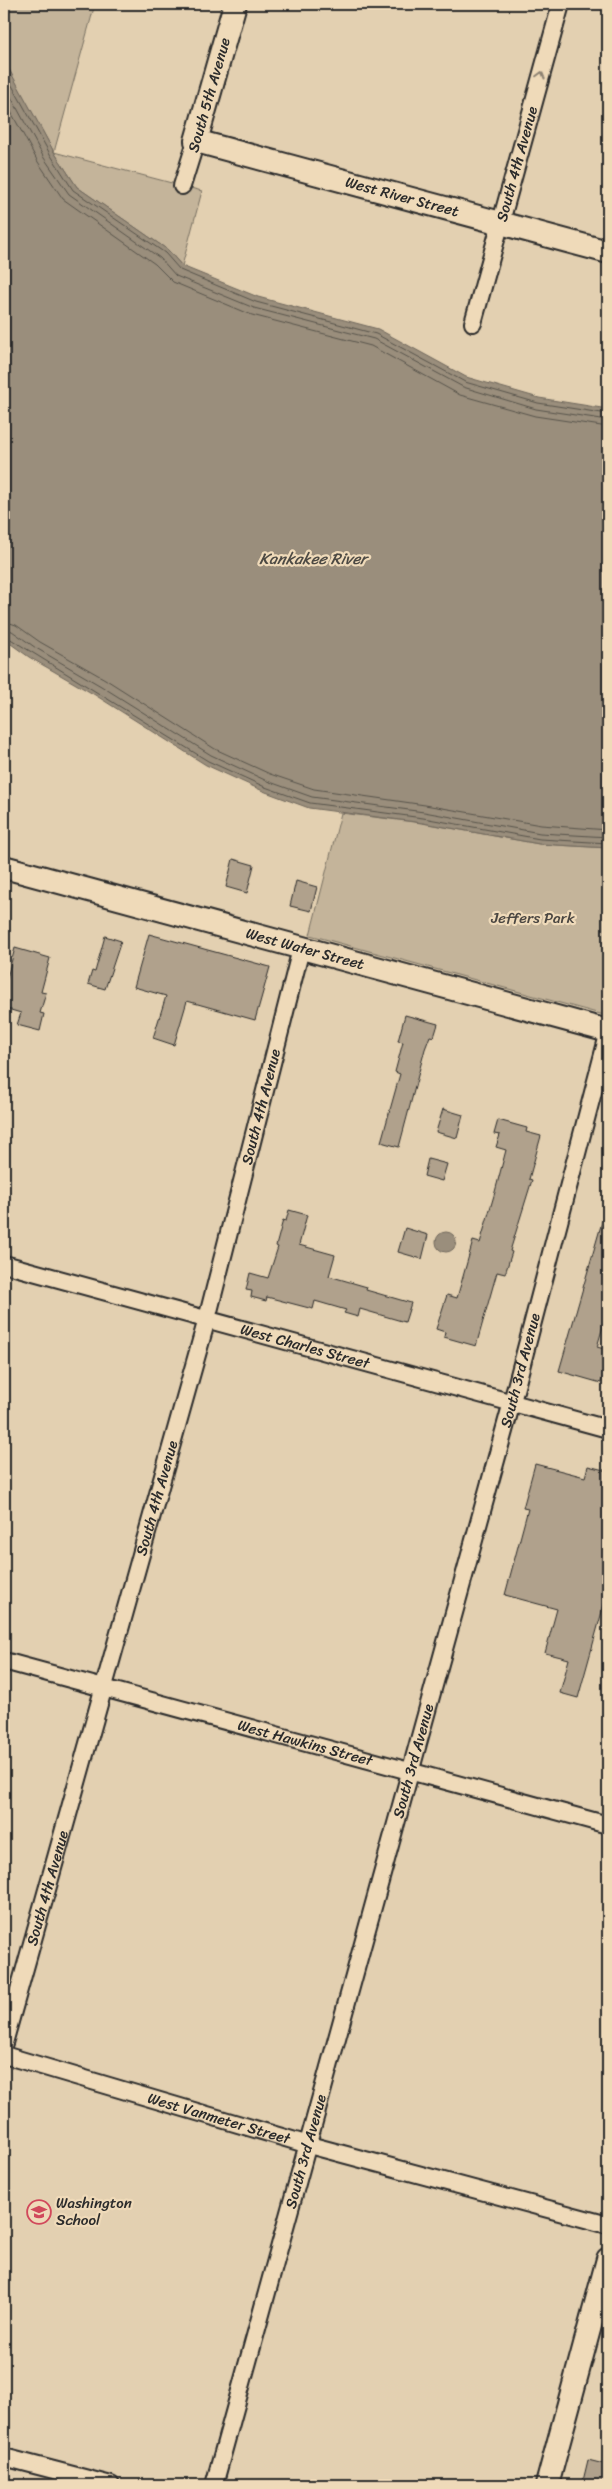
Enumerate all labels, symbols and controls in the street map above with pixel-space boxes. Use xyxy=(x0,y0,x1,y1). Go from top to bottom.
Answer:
street label: South 5th Avenue xyxy=(180,35,238,155)
one-way arrow xyxy=(535,70,546,79)
street label: South 4th Avenue xyxy=(489,103,545,225)
street label: West River Street xyxy=(342,169,462,224)
water label: Kankakee River xyxy=(259,544,370,573)
park label: Jeffers Park xyxy=(490,905,576,931)
street label: West Water Street xyxy=(243,920,368,977)
street label: South 4th Avenue xyxy=(234,1046,288,1167)
street label: South 3rd Avenue xyxy=(493,1310,548,1431)
street label: West Charles Street xyxy=(237,1316,373,1377)
street label: South 4th Avenue xyxy=(128,1437,185,1559)
street label: South 3rd Avenue xyxy=(385,1701,441,1821)
street label: West Hawkins Street xyxy=(235,1712,377,1774)
street label: South 4th Avenue xyxy=(19,1827,76,1949)
street label: West Vanmeter Street xyxy=(144,2085,294,2152)
street label: South 3rd Avenue xyxy=(278,2091,334,2212)
place label: Washington School xyxy=(56,2190,132,2233)
school or university icon: Washington School xyxy=(26,2199,52,2225)

